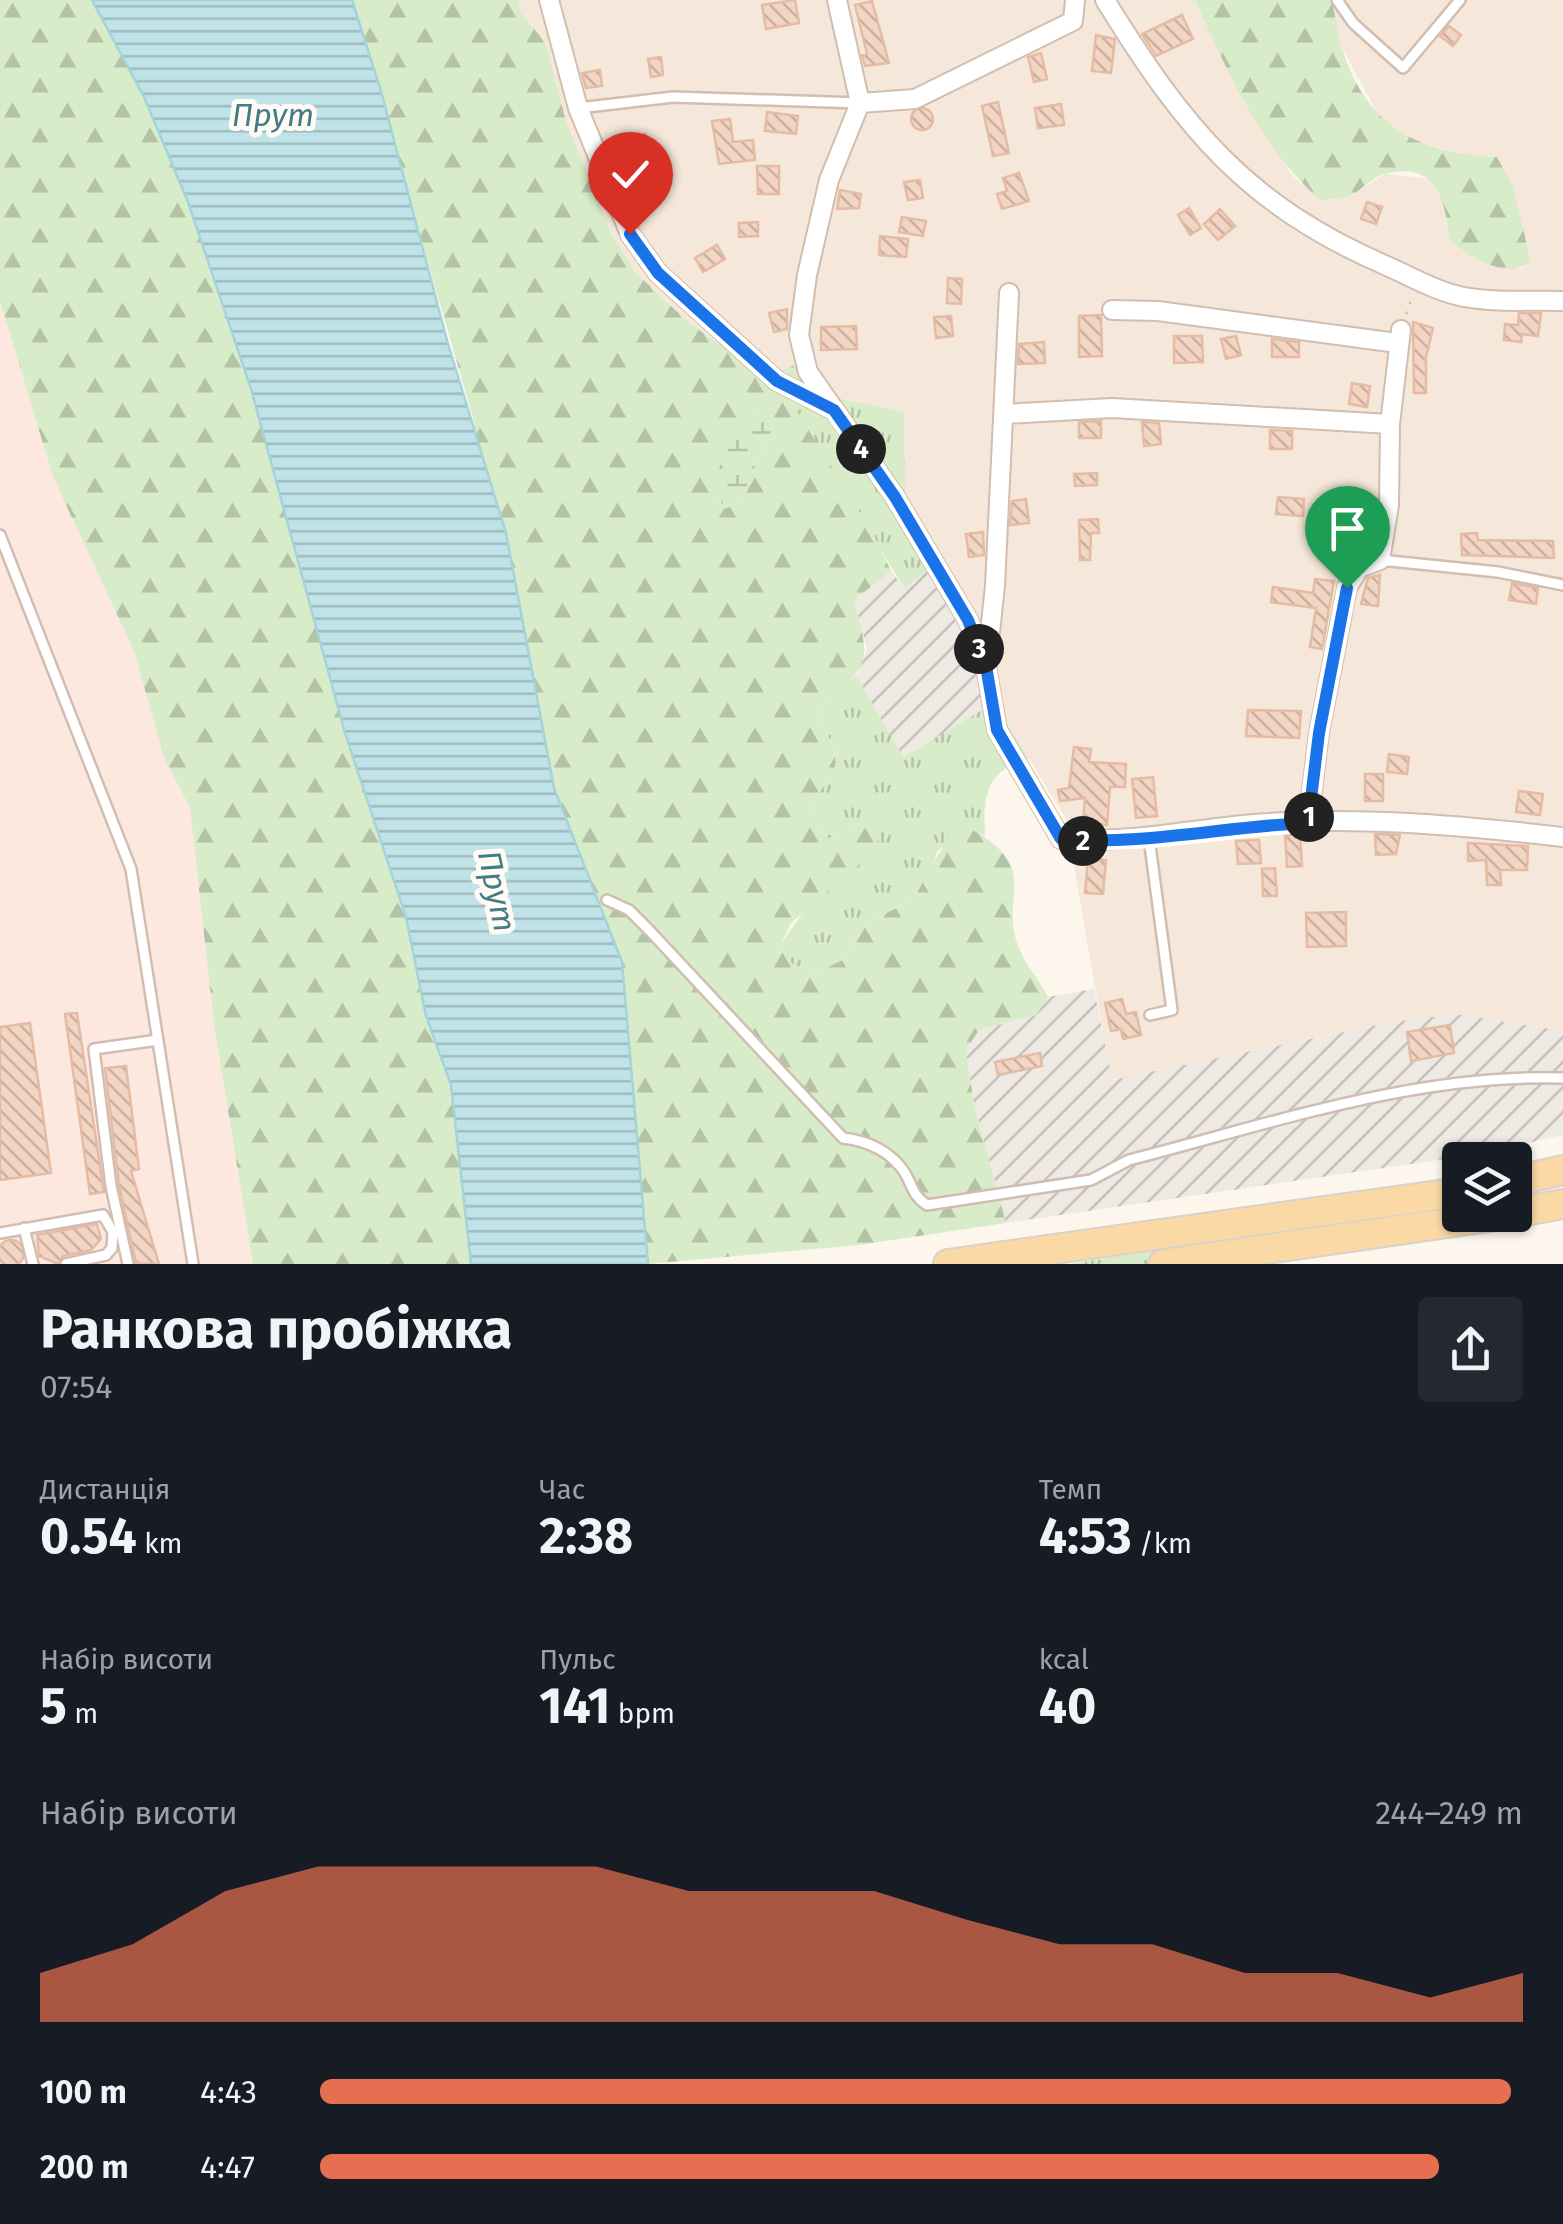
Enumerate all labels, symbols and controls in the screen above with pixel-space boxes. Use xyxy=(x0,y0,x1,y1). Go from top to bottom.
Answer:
water label: Прут xyxy=(232,96,314,134)
pin xyxy=(588,132,673,235)
icon: check xyxy=(603,147,658,202)
pin: 4 xyxy=(836,424,886,474)
text: 4 xyxy=(853,432,869,465)
pin xyxy=(1305,486,1390,589)
icon: arrive xyxy=(1320,501,1375,556)
pin: 3 xyxy=(954,624,1004,674)
text: 3 xyxy=(972,632,986,665)
pin: 1 xyxy=(1284,792,1334,842)
text: 1 xyxy=(1303,800,1316,833)
pin: 2 xyxy=(1058,816,1108,866)
text: 2 xyxy=(1076,824,1090,857)
water label: Прут xyxy=(470,847,524,935)
map controls xyxy=(1442,1142,1532,1232)
button: layers xyxy=(1442,1142,1532,1232)
text: Ранкова пробіжка xyxy=(40,1297,513,1363)
button: share xyxy=(1418,1297,1523,1402)
text: 07:54 xyxy=(40,1368,112,1406)
text: Дистанція xyxy=(40,1473,170,1506)
text: Час xyxy=(539,1473,585,1506)
text: Темп xyxy=(1039,1473,1102,1506)
text: 0.54 xyxy=(40,1506,137,1566)
text: 2:38 xyxy=(539,1506,633,1566)
text: 4:53 xyxy=(1039,1506,1132,1566)
text: km xyxy=(137,1527,183,1560)
text: /km xyxy=(1132,1527,1192,1560)
text: Набір висоти xyxy=(40,1643,213,1676)
text: Пульс xyxy=(539,1643,616,1676)
text: kcal xyxy=(1039,1643,1089,1676)
text: 5 xyxy=(40,1676,67,1736)
text: 141 xyxy=(539,1676,610,1736)
text: 40 xyxy=(1039,1676,1096,1736)
text: m xyxy=(67,1697,98,1730)
text: bpm xyxy=(610,1697,675,1730)
text: Набір висоти xyxy=(40,1794,238,1832)
text: 244–249 m xyxy=(1375,1794,1523,1832)
text: 100 m xyxy=(40,2073,127,2111)
text: 4:43 xyxy=(200,2073,257,2111)
text: 200 m xyxy=(40,2148,129,2186)
text: 4:47 xyxy=(200,2148,255,2186)

